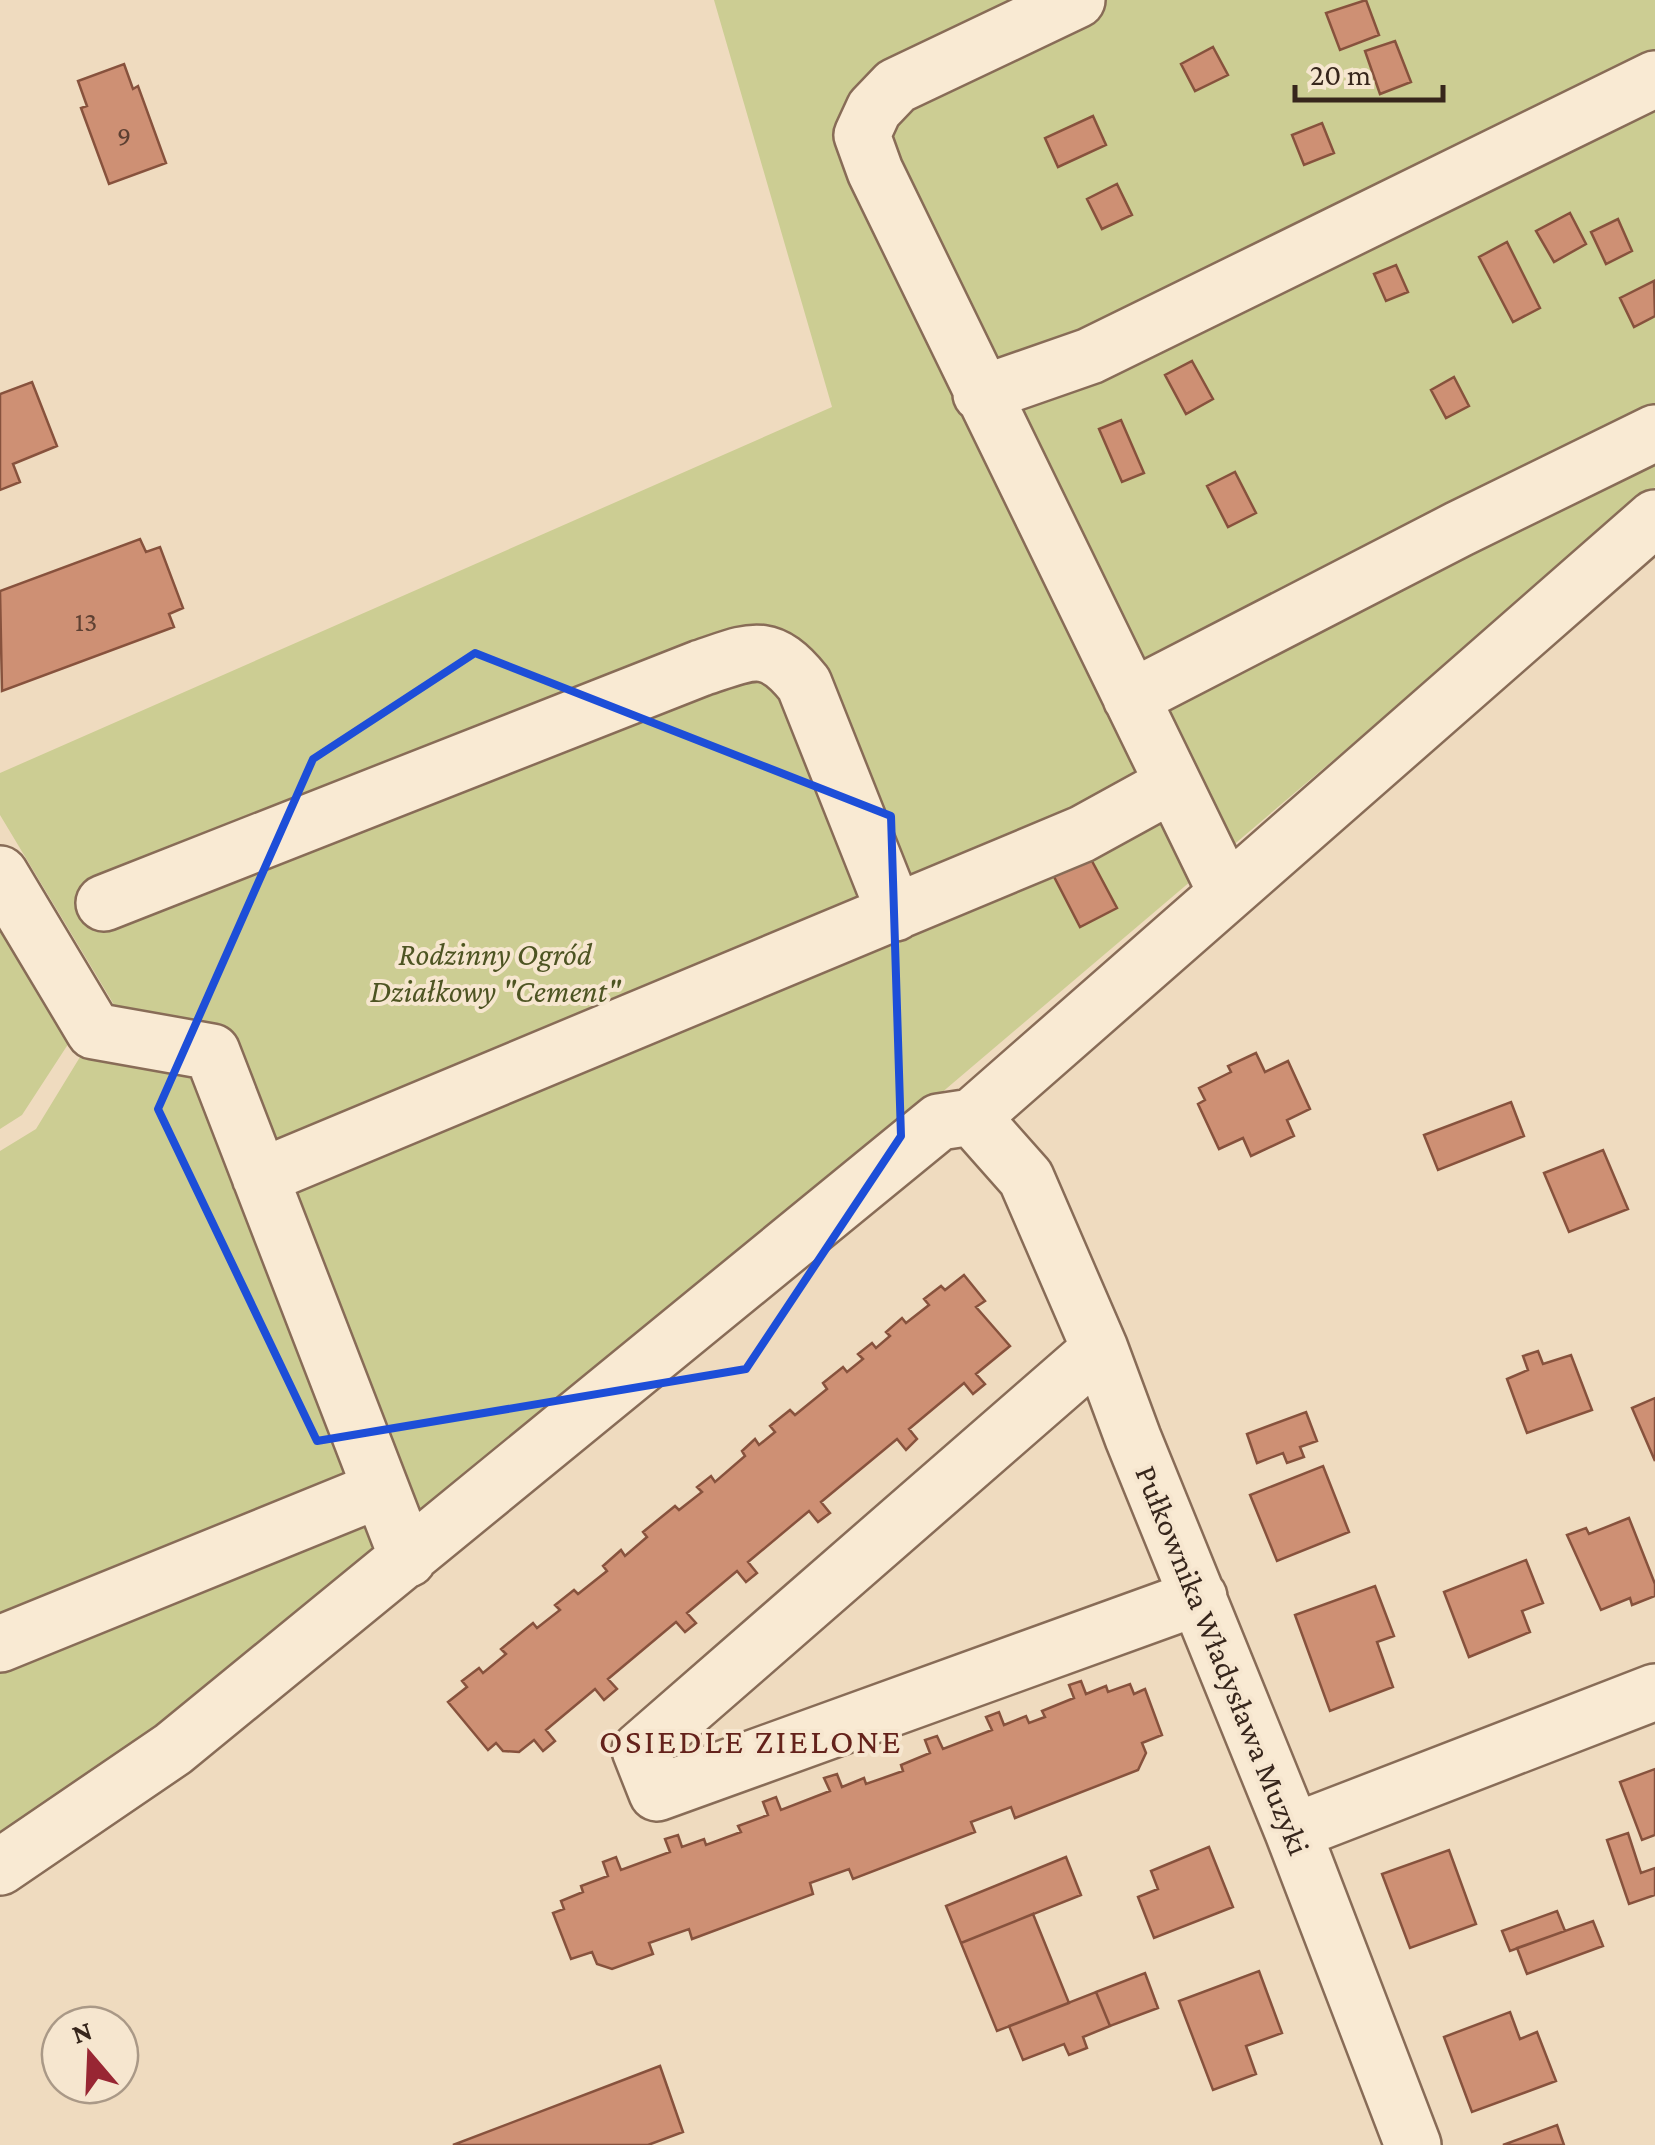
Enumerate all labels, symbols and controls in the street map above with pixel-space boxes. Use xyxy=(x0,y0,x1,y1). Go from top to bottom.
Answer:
scale bar xyxy=(1295,40,1442,102)
text: 20 m xyxy=(1310,58,1371,91)
house number: 9 xyxy=(117,120,131,151)
house number: 13 xyxy=(75,606,97,637)
park label: Rodzinny Ogród Działkowy "Cement" xyxy=(370,936,622,1009)
street label: Pułkownika Władysława Muzyki xyxy=(1128,1460,1318,1860)
district label: OSIEDLE ZIELONE xyxy=(599,1722,903,1761)
north arrow xyxy=(40,2005,140,2105)
text: N xyxy=(68,2014,96,2050)

